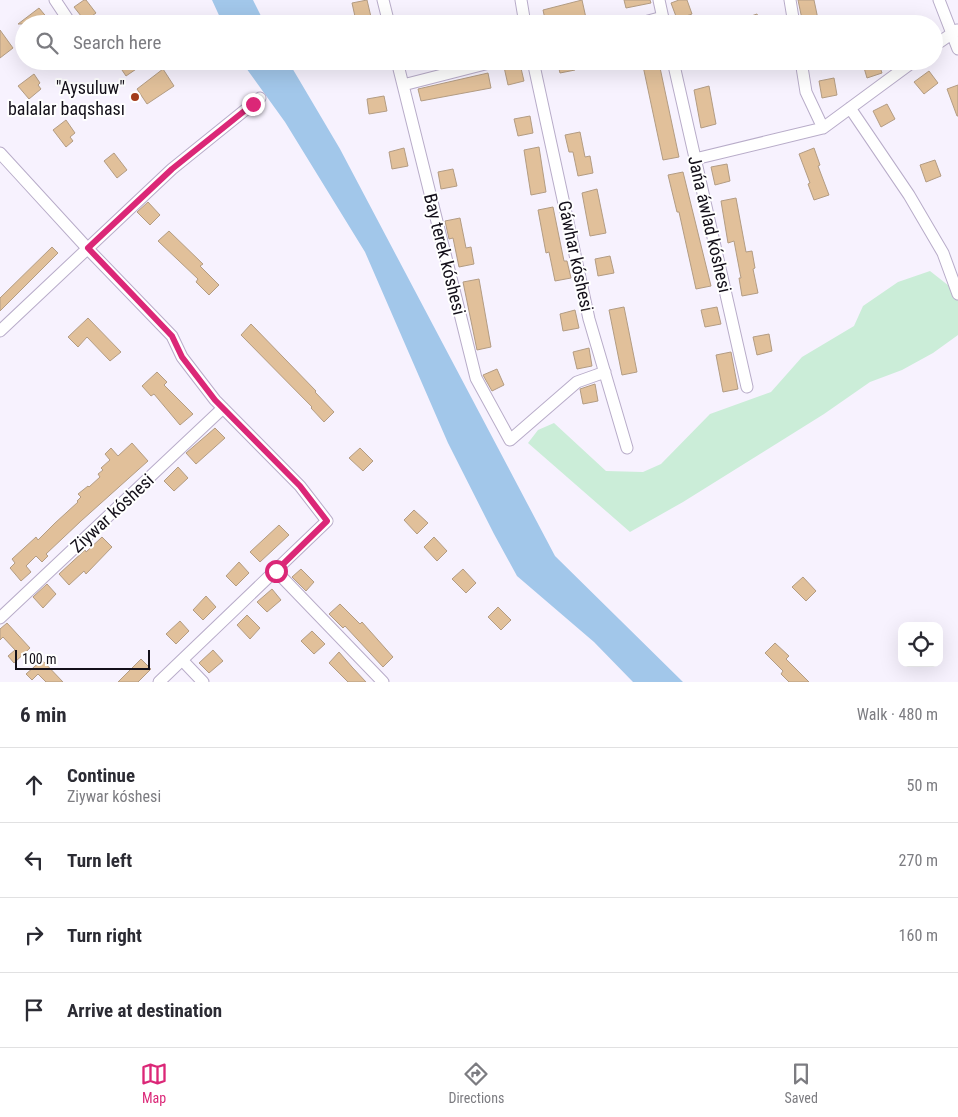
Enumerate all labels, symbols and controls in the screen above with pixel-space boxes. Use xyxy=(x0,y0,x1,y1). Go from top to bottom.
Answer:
search box xyxy=(15,15,943,70)
icon: search xyxy=(33,29,61,57)
text: Search here xyxy=(73,31,161,54)
place label: "Aysuluw" balalar baqshası xyxy=(8,77,125,119)
marker: "Aysuluw" balalar baqshası xyxy=(129,91,141,103)
route end xyxy=(242,93,265,116)
street label: Jańa áwlad kóshesi xyxy=(684,154,736,294)
street label: Bay terek kóshesi xyxy=(420,191,470,317)
street label: Gáwhar kóshesi xyxy=(554,199,598,313)
street label: Ziywar kóshesi xyxy=(66,469,158,557)
route start xyxy=(265,560,288,583)
map controls xyxy=(898,622,943,667)
button: locate xyxy=(898,622,943,667)
scale bar xyxy=(15,647,150,670)
text: 100 m xyxy=(22,651,57,667)
text: 6 min xyxy=(20,703,67,727)
text: Walk · 480 m xyxy=(857,705,938,724)
text: Continue xyxy=(67,764,135,787)
icon: ahead xyxy=(20,771,48,799)
text: 50 m xyxy=(906,776,938,795)
text: Ziywar kóshesi xyxy=(67,787,161,806)
icon: left xyxy=(20,846,48,874)
text: Turn left xyxy=(67,849,132,872)
text: 270 m xyxy=(899,851,938,870)
icon: right xyxy=(20,921,48,949)
text: Turn right xyxy=(67,924,142,947)
text: 160 m xyxy=(899,926,938,945)
icon: arrive xyxy=(20,996,48,1024)
text: Arrive at destination xyxy=(67,999,222,1022)
tab: Map xyxy=(140,1060,168,1106)
tab: Directions xyxy=(448,1060,504,1106)
tab: Saved xyxy=(785,1060,818,1106)

